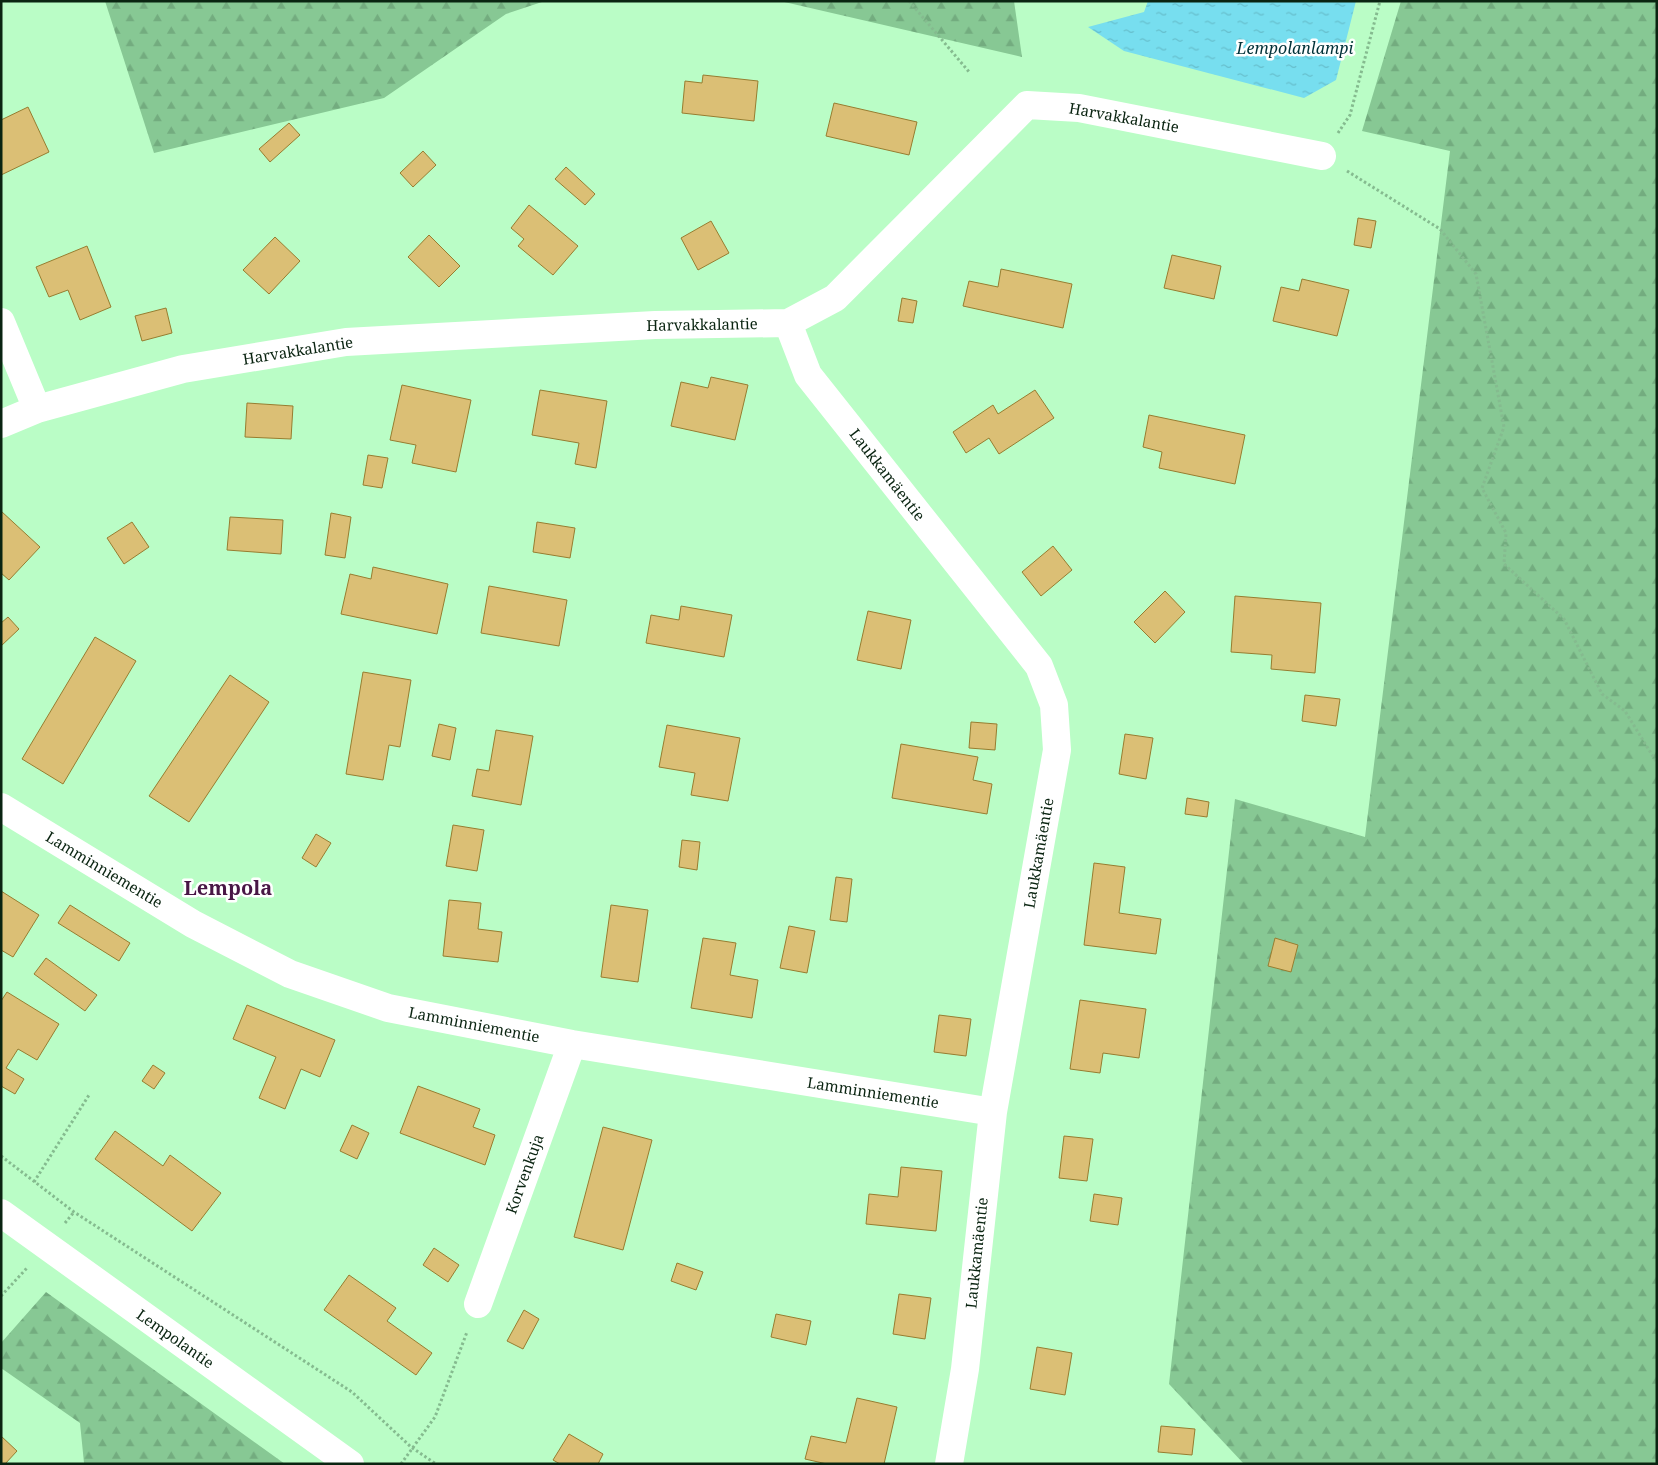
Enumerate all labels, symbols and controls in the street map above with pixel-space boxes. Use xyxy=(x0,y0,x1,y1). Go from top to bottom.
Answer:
water label: Lempolanlampi xyxy=(1236,37,1354,59)
street label: Harvakkalantie xyxy=(1068,97,1181,137)
street label: Harvakkalantie xyxy=(646,313,758,335)
street label: Harvakkalantie xyxy=(241,331,354,369)
street label: Laukkamäentie xyxy=(846,424,930,525)
street label: Laukkamäentie xyxy=(1018,796,1058,910)
street label: Lamminniementie xyxy=(42,826,167,912)
district label: Lempola xyxy=(184,874,272,901)
street label: Lamminniementie xyxy=(407,1002,541,1047)
street label: Lamminniementie xyxy=(806,1072,940,1112)
street label: Korvenkuja xyxy=(500,1131,548,1216)
street label: Laukkamäentie xyxy=(960,1196,992,1310)
street label: Lempolantie xyxy=(133,1304,218,1372)

